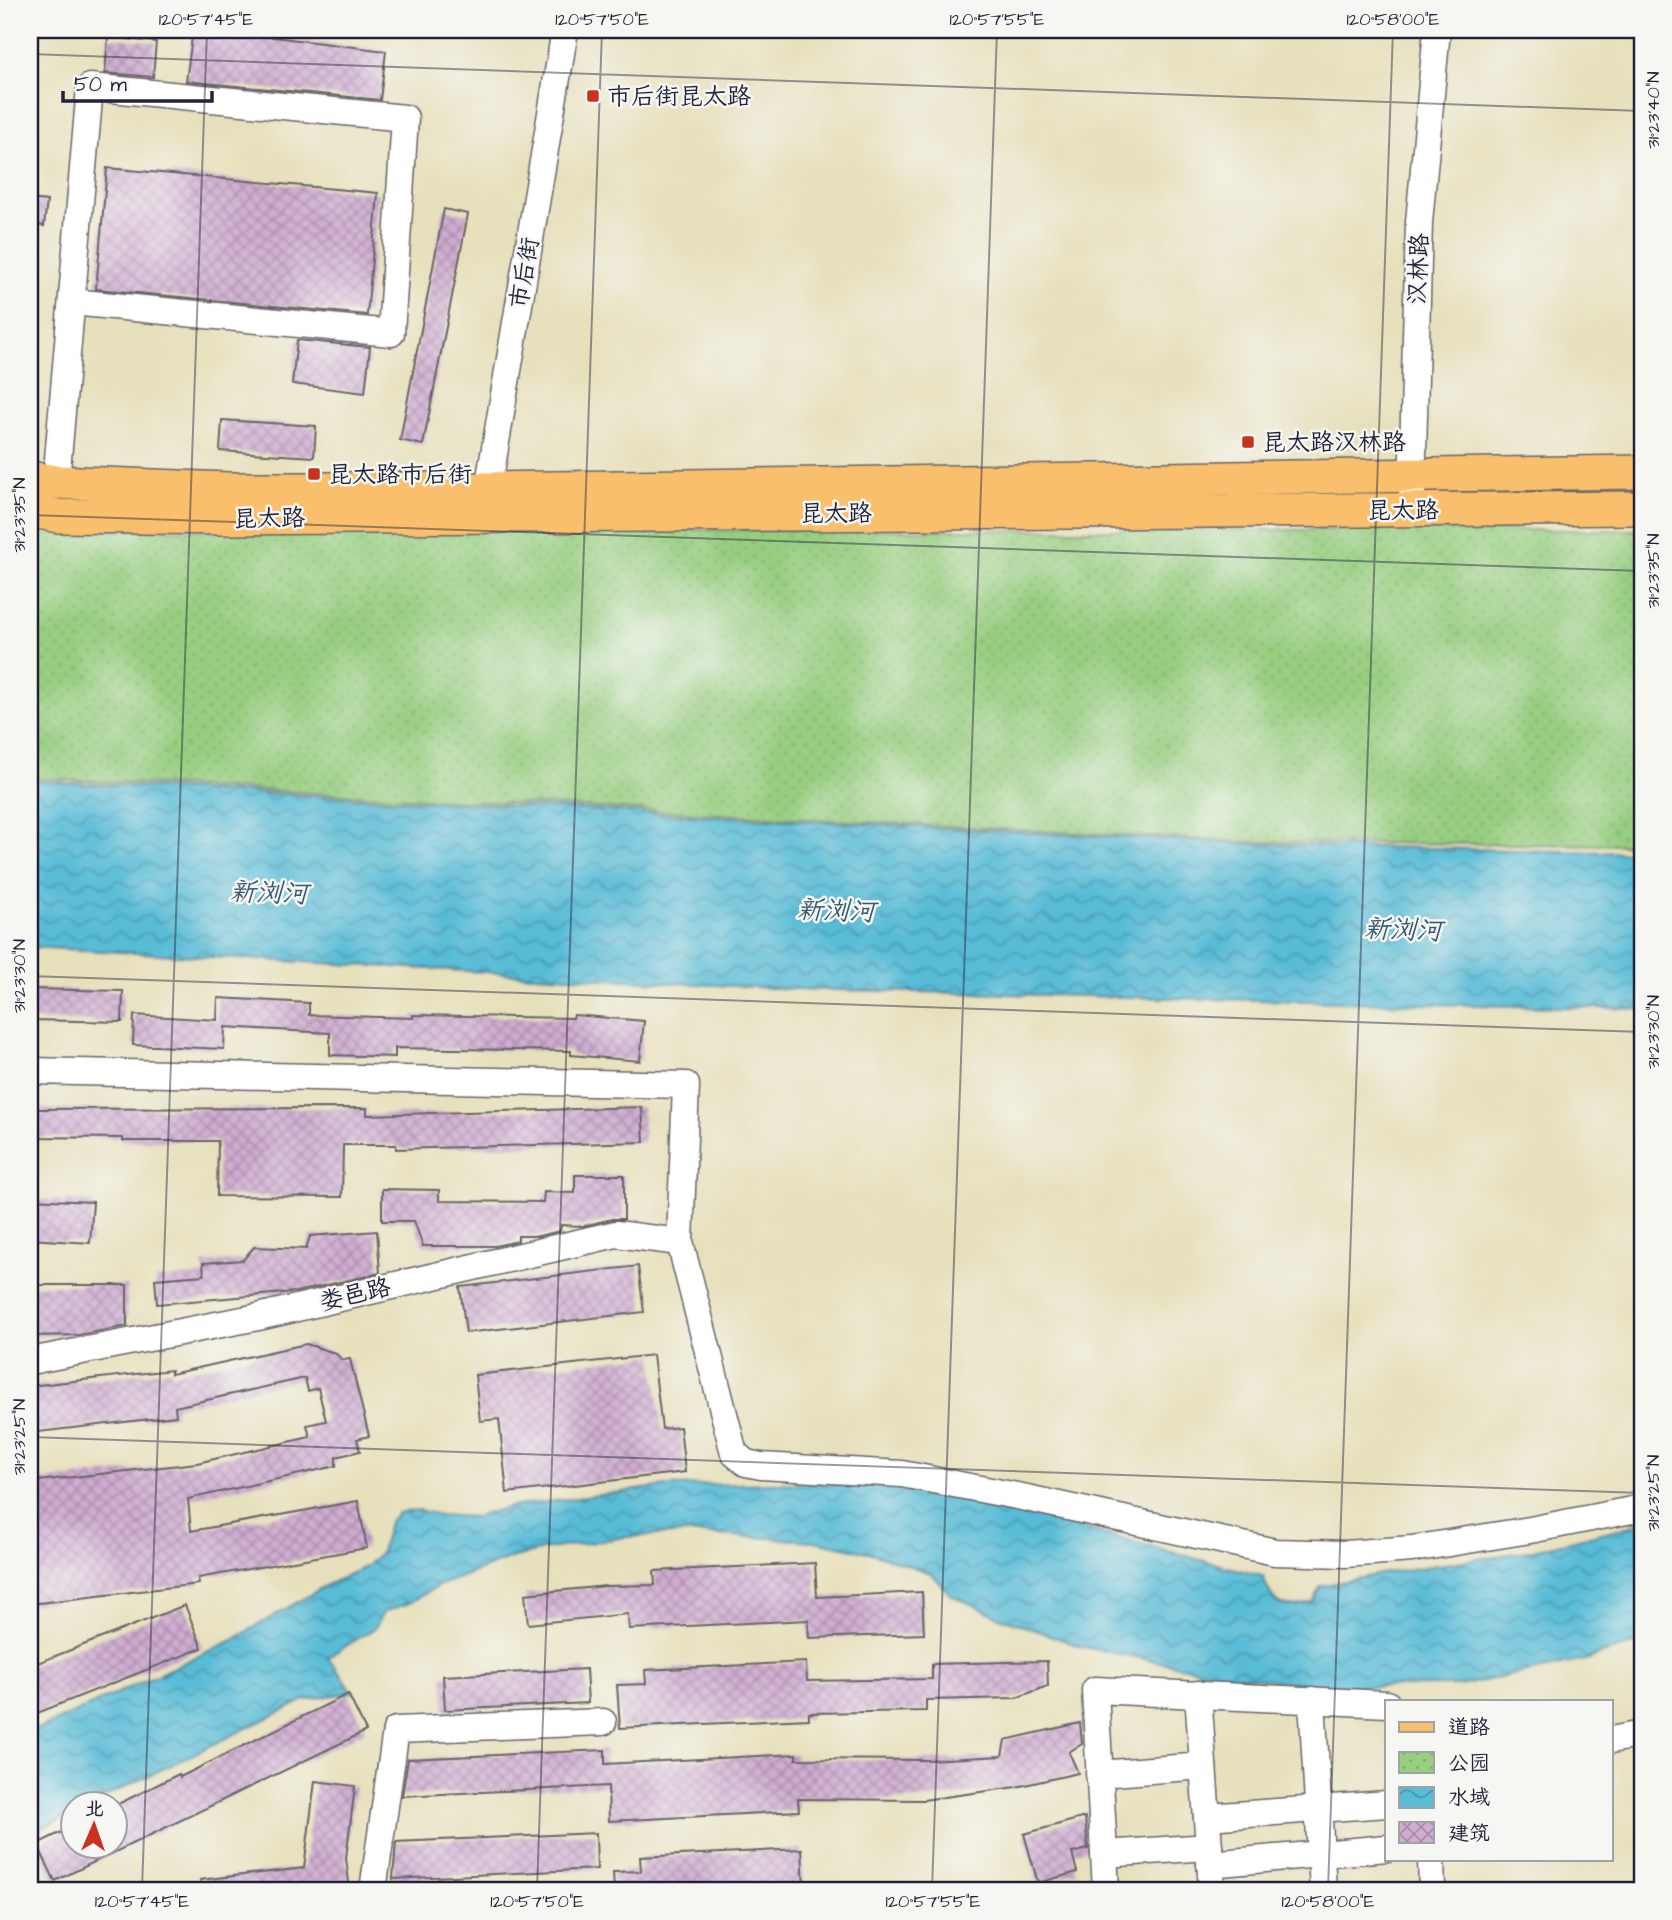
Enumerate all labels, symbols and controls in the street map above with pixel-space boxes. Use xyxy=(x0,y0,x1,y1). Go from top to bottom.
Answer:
text: 120°57'45"E xyxy=(159,7,254,32)
text: 120°57'50"E xyxy=(555,7,649,32)
text: 120°57'55"E xyxy=(949,7,1045,32)
text: 120°58'00"E xyxy=(1347,7,1440,32)
scale bar xyxy=(63,60,212,104)
text: 50 m xyxy=(74,70,128,99)
text: 31°23'40"N xyxy=(1641,72,1666,148)
place label: 市后街昆太路 xyxy=(607,80,751,114)
marker: 市后街昆太路 xyxy=(585,88,601,104)
street label: 汉林路 xyxy=(1401,232,1437,306)
street label: 市后街 xyxy=(502,235,548,312)
place label: 昆太路汉林路 xyxy=(1262,426,1406,460)
marker: 昆太路汉林路 xyxy=(1240,434,1256,450)
place label: 昆太路市后街 xyxy=(328,458,472,492)
marker: 昆太路市后街 xyxy=(306,466,322,482)
text: 31°23'35"N xyxy=(7,477,32,553)
street label: 昆太路 xyxy=(1367,494,1439,528)
street label: 昆太路 xyxy=(800,497,872,531)
street label: 昆太路 xyxy=(233,501,305,537)
text: 31°23'35"N xyxy=(1641,533,1666,609)
water label: 新浏河 xyxy=(229,874,313,912)
water label: 新浏河 xyxy=(796,892,880,930)
water label: 新浏河 xyxy=(1363,911,1447,949)
text: 31°23'30"N xyxy=(7,939,32,1013)
text: 31°23'30"N xyxy=(1641,995,1666,1069)
street label: 娄邑路 xyxy=(316,1270,394,1320)
text: 31°23'25"N xyxy=(7,1399,32,1475)
text: 31°23'25"N xyxy=(1641,1455,1666,1531)
legend xyxy=(1385,1700,1612,1860)
text: 道路 xyxy=(1448,1713,1490,1742)
text: 公园 xyxy=(1448,1749,1490,1778)
text: 水域 xyxy=(1448,1783,1490,1812)
north arrow xyxy=(60,1790,130,1860)
text: 北 xyxy=(85,1796,105,1823)
text: 建筑 xyxy=(1448,1819,1490,1848)
text: 120°57'45"E xyxy=(95,1889,190,1914)
text: 120°57'50"E xyxy=(490,1889,584,1914)
text: 120°57'55"E xyxy=(885,1889,981,1914)
text: 120°58'00"E xyxy=(1282,1889,1375,1914)

